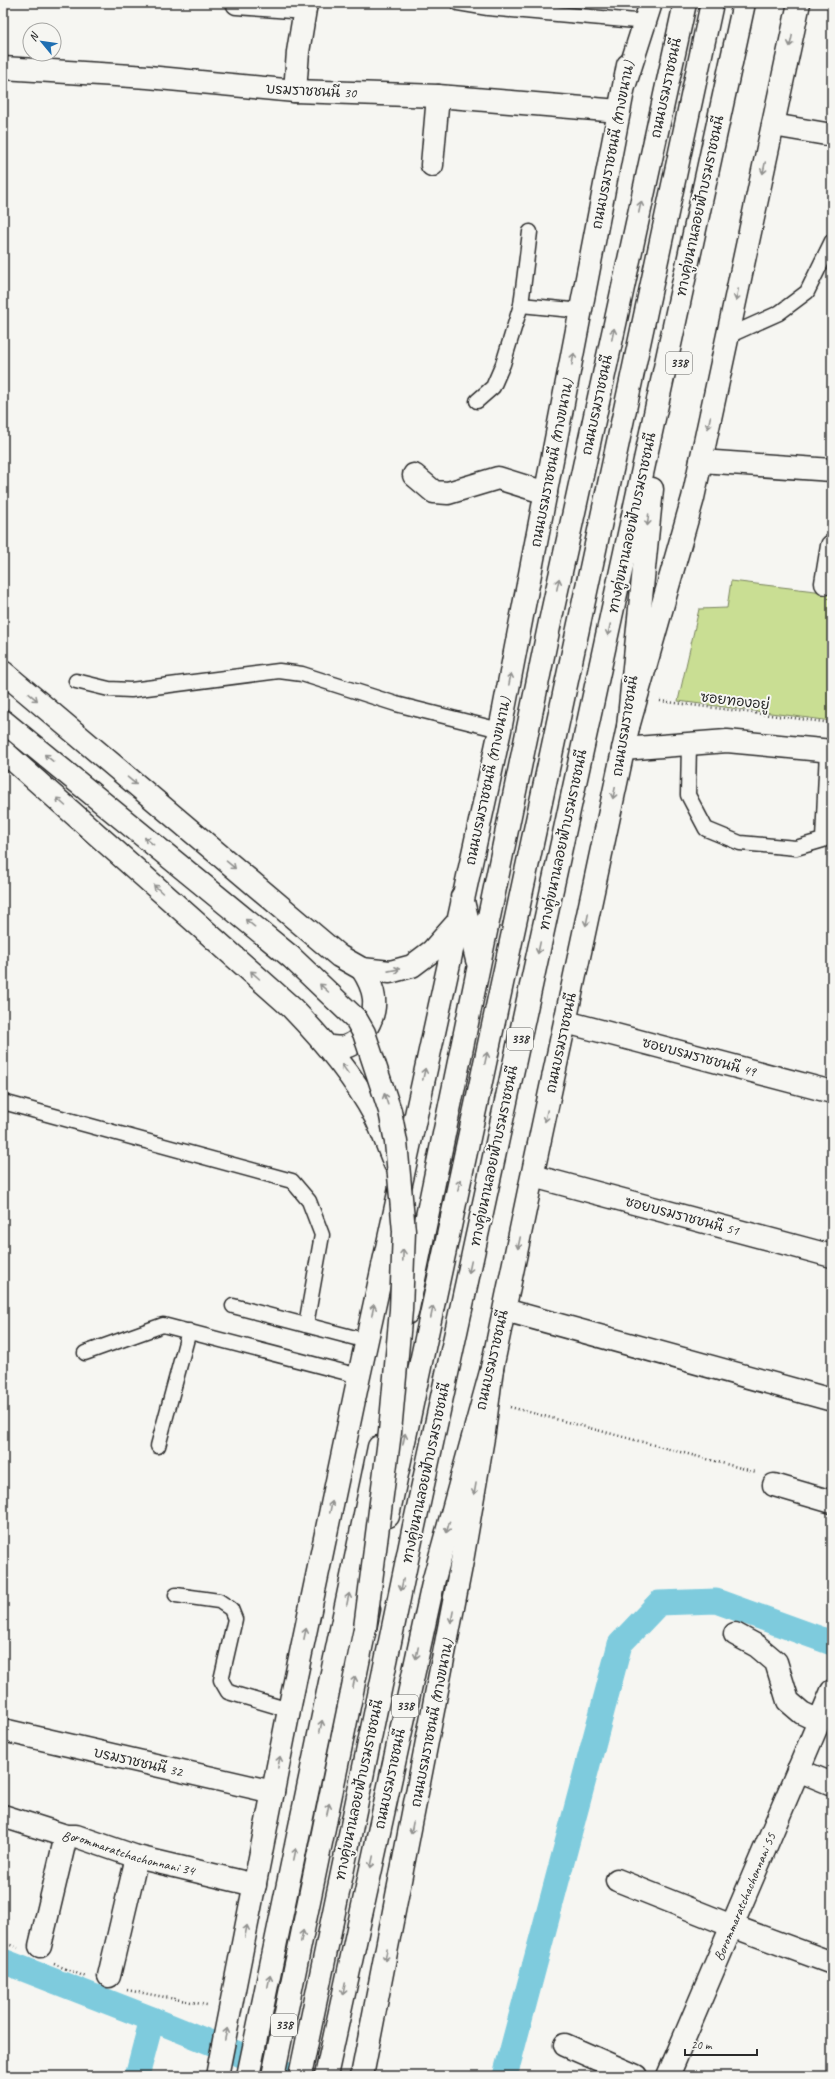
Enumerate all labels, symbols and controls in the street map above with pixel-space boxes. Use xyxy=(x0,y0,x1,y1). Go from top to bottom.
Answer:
north arrow xyxy=(22,22,62,62)
text: N xyxy=(25,29,42,44)
one-way arrow xyxy=(786,34,794,47)
street label: ถนนบรมราชชนนี xyxy=(647,36,685,140)
street label: ถนนบรมราชชนนี (ทางขนาน) xyxy=(588,58,638,231)
street label: บรมราชชนนี 30 xyxy=(265,80,358,102)
street label: ทางคู่ขนานลอยฟ้าบรมราชชนนี xyxy=(673,114,729,298)
one-way arrow xyxy=(759,161,767,174)
one-way arrow xyxy=(637,201,645,214)
one-way arrow xyxy=(732,289,740,302)
one-way arrow xyxy=(609,328,617,341)
road number: 338 xyxy=(666,352,692,374)
one-way arrow xyxy=(569,353,577,366)
street label: ถนนบรมราชชนนี xyxy=(578,353,616,457)
street label: ถนนบรมราชชนนี (ทางขนาน) xyxy=(527,376,577,549)
one-way arrow xyxy=(705,416,713,429)
street label: ทางคู่ขนานลอยฟ้าบรมราชชนนี xyxy=(605,431,661,615)
one-way arrow xyxy=(645,513,652,526)
one-way arrow xyxy=(555,578,563,591)
one-way arrow xyxy=(604,623,612,636)
one-way arrow xyxy=(506,673,514,686)
street label: ถนนบรมราชชนนี xyxy=(609,674,641,778)
street label: ซอยทองอยู่ xyxy=(699,688,771,715)
one-way arrow xyxy=(27,693,38,702)
street label: ถนนบรมราชชนนี (ทางขนาน) xyxy=(462,694,514,866)
street label: ทางคู่ขนานลอยฟ้าบรมราชชนนี xyxy=(536,748,592,932)
one-way arrow xyxy=(43,754,54,763)
one-way arrow xyxy=(127,777,137,786)
one-way arrow xyxy=(609,786,617,799)
one-way arrow xyxy=(56,798,66,807)
one-way arrow xyxy=(144,836,154,845)
one-way arrow xyxy=(226,860,236,869)
one-way arrow xyxy=(153,884,163,893)
one-way arrow xyxy=(582,913,590,926)
one-way arrow xyxy=(244,919,255,928)
one-way arrow xyxy=(535,941,543,954)
one-way arrow xyxy=(387,966,400,974)
one-way arrow xyxy=(250,971,261,980)
one-way arrow xyxy=(319,983,329,992)
street label: ถนนบรมราชชนนี xyxy=(542,991,580,1095)
road number: 338 xyxy=(507,1028,533,1050)
street label: ซอยบรมราชชนนี 49 xyxy=(640,1034,759,1081)
one-way arrow xyxy=(483,1052,491,1065)
one-way arrow xyxy=(341,1064,349,1075)
street label: ทางคู่ขนานลอยฟ้าบรมราชชนนี xyxy=(467,1064,523,1248)
one-way arrow xyxy=(420,1068,428,1081)
one-way arrow xyxy=(382,1092,389,1105)
one-way arrow xyxy=(541,1109,549,1122)
one-way arrow xyxy=(455,1179,463,1192)
street label: ซอยบรมราชชนนี 51 xyxy=(623,1193,741,1240)
one-way arrow xyxy=(514,1236,522,1249)
one-way arrow xyxy=(399,1249,407,1262)
one-way arrow xyxy=(466,1260,474,1273)
one-way arrow xyxy=(370,1304,378,1317)
one-way arrow xyxy=(428,1306,436,1319)
street label: ถนนบรมราชชนนี xyxy=(472,1308,512,1412)
street label: ทางคู่ขนานลอยฟ้าบรมราชชนนี xyxy=(399,1381,455,1565)
one-way arrow xyxy=(401,1433,409,1446)
one-way arrow xyxy=(470,1483,478,1496)
one-way arrow xyxy=(328,1501,336,1514)
one-way arrow xyxy=(444,1520,451,1533)
one-way arrow xyxy=(397,1579,405,1592)
one-way arrow xyxy=(344,1593,352,1606)
one-way arrow xyxy=(448,1611,456,1624)
one-way arrow xyxy=(301,1628,309,1641)
street label: ถนนบรมราชชนนี (ทางขนาน) xyxy=(407,1636,457,1809)
one-way arrow xyxy=(412,1646,420,1659)
one-way arrow xyxy=(350,1676,358,1689)
road number: 338 xyxy=(392,1695,418,1717)
street label: ทางคู่ขนานลอยฟ้าบรมราชชนนี xyxy=(332,1698,388,1882)
one-way arrow xyxy=(318,1720,326,1733)
street label: ถนนบรมราชชนนี xyxy=(371,1727,409,1831)
street label: บรมราชชนนี 32 xyxy=(92,1744,186,1781)
one-way arrow xyxy=(275,1756,283,1769)
one-way arrow xyxy=(324,1803,332,1816)
one-way arrow xyxy=(407,1821,415,1834)
street label: Borommaratchachonnani 34 xyxy=(60,1827,198,1879)
street label: Borommaratchachonnani 55 xyxy=(710,1829,779,1963)
one-way arrow xyxy=(291,1848,299,1861)
one-way arrow xyxy=(367,1855,375,1868)
one-way arrow xyxy=(242,1924,250,1937)
one-way arrow xyxy=(298,1930,306,1943)
one-way arrow xyxy=(382,1948,390,1961)
one-way arrow xyxy=(265,1975,273,1988)
one-way arrow xyxy=(340,1982,348,1995)
road number: 338 xyxy=(271,2014,297,2036)
one-way arrow xyxy=(222,2028,230,2041)
scale bar xyxy=(685,2031,757,2057)
text: 20 m xyxy=(691,2037,713,2053)

